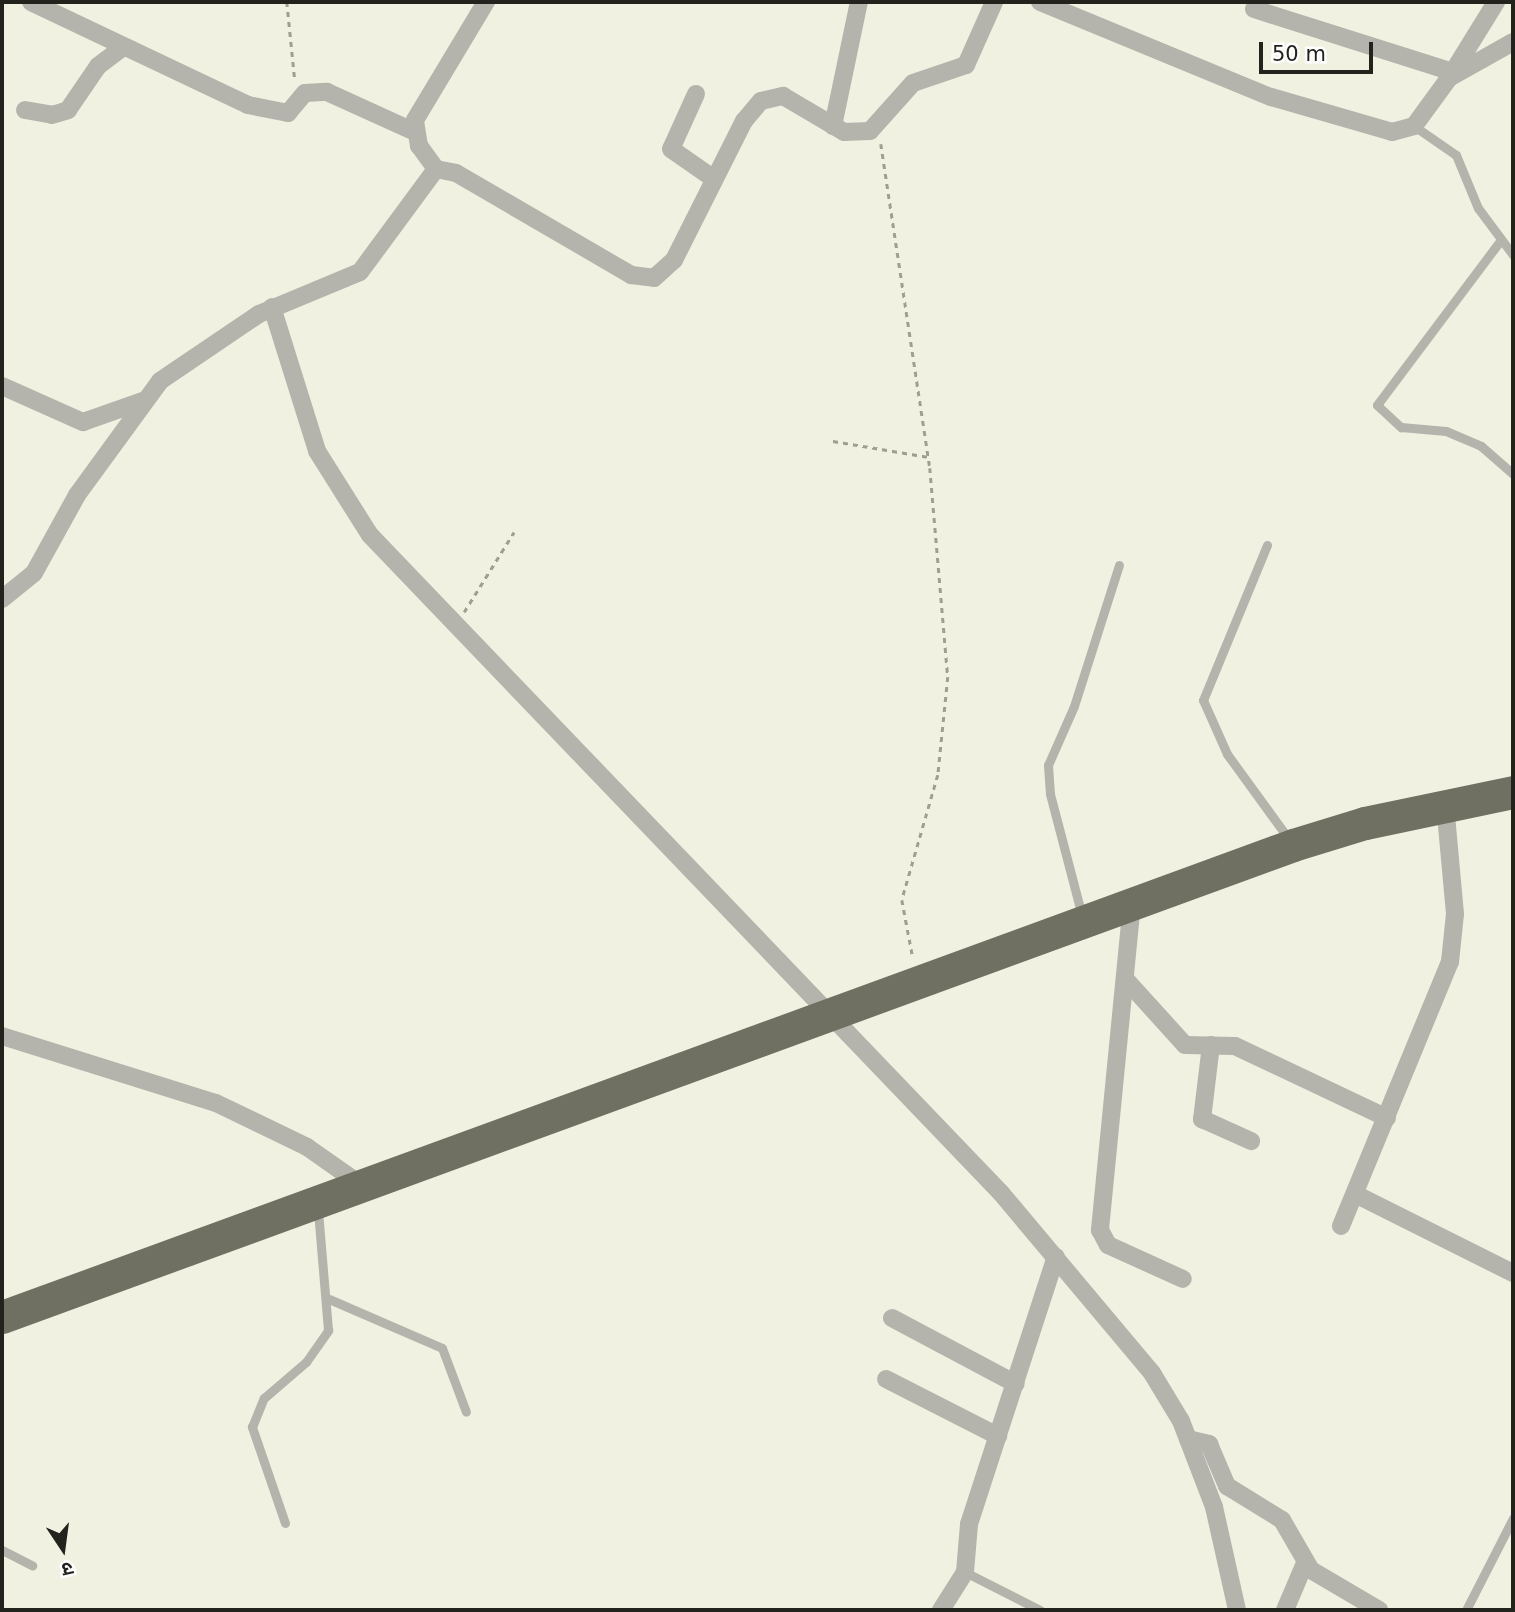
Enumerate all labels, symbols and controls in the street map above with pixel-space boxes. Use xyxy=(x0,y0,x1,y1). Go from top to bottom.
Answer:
scale bar xyxy=(1263,28,1377,72)
text: 50 m xyxy=(1272,42,1326,66)
north arrow xyxy=(28,1514,98,1584)
text: उ xyxy=(60,1557,76,1581)

